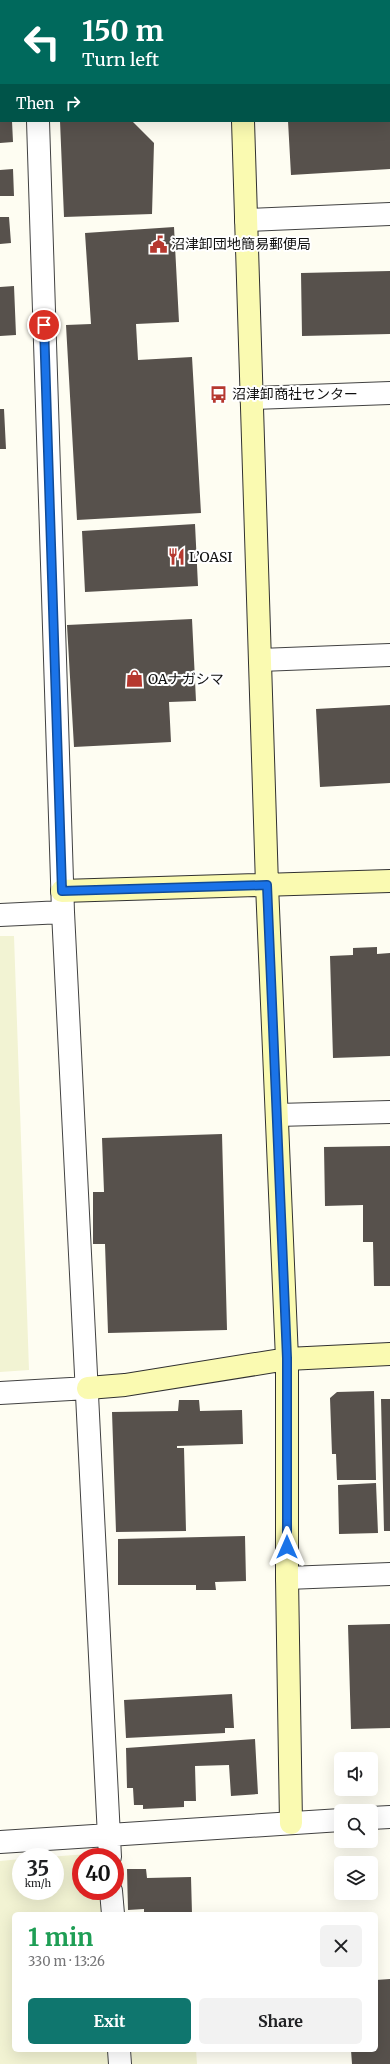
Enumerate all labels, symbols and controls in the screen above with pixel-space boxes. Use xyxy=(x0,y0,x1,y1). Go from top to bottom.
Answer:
text: 150 m xyxy=(82,13,164,49)
icon: left xyxy=(16,16,68,68)
text: Turn left xyxy=(82,48,159,71)
icon: right xyxy=(62,92,84,114)
text: Then xyxy=(16,94,54,113)
public building icon: 沼津卸団地簡易郵便局 xyxy=(148,234,168,254)
place label: 沼津卸団地簡易郵便局 xyxy=(171,235,311,253)
pin xyxy=(27,308,61,342)
icon: arrive xyxy=(33,314,55,336)
bus stop icon: 沼津卸商社センター xyxy=(209,384,229,404)
place label: 沼津卸商社センター xyxy=(232,385,358,403)
restaurant icon: L’OASI xyxy=(166,547,186,567)
place label: L’OASI xyxy=(189,548,232,566)
shop icon: OAナガシマ xyxy=(125,669,145,689)
place label: OAナガシマ xyxy=(148,670,224,688)
position arrow xyxy=(266,1526,308,1568)
map controls xyxy=(334,1752,378,1900)
button: sound xyxy=(334,1752,378,1796)
button: search xyxy=(334,1804,378,1848)
speed limit sign: 40 xyxy=(72,1848,124,1900)
text: 35 xyxy=(27,1856,49,1881)
button: layers xyxy=(334,1856,378,1900)
text: km/h xyxy=(25,1877,51,1890)
text: 1 min xyxy=(28,1922,93,1953)
button: close xyxy=(320,1925,362,1967)
text: 330 m · 13:26 xyxy=(28,1953,105,1970)
button: Exit xyxy=(28,1998,191,2044)
button: Share xyxy=(199,1998,362,2044)

